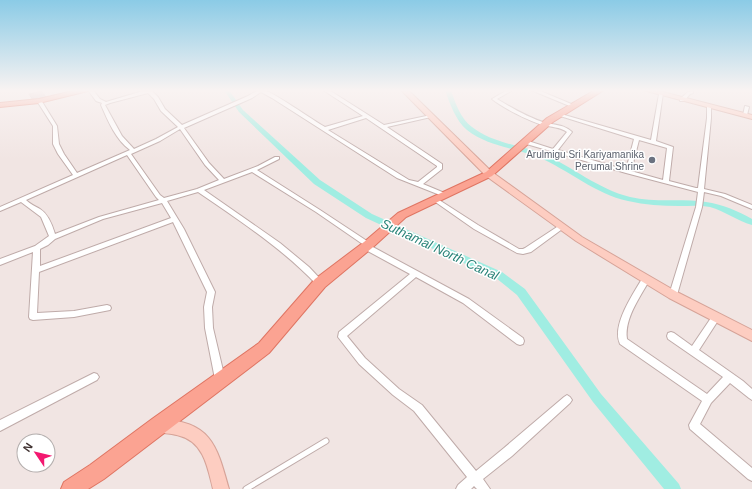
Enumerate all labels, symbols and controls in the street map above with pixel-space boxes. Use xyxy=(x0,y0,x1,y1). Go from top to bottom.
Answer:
place label: Arulmigu Sri Kariyamanika Perumal Shrine xyxy=(526,149,644,172)
marker: Arulmigu Sri Kariyamanika Perumal Shrine xyxy=(647,155,657,165)
water label: Suthamal North Canal xyxy=(379,216,502,284)
north arrow xyxy=(16,433,56,473)
text: N xyxy=(21,441,35,454)

